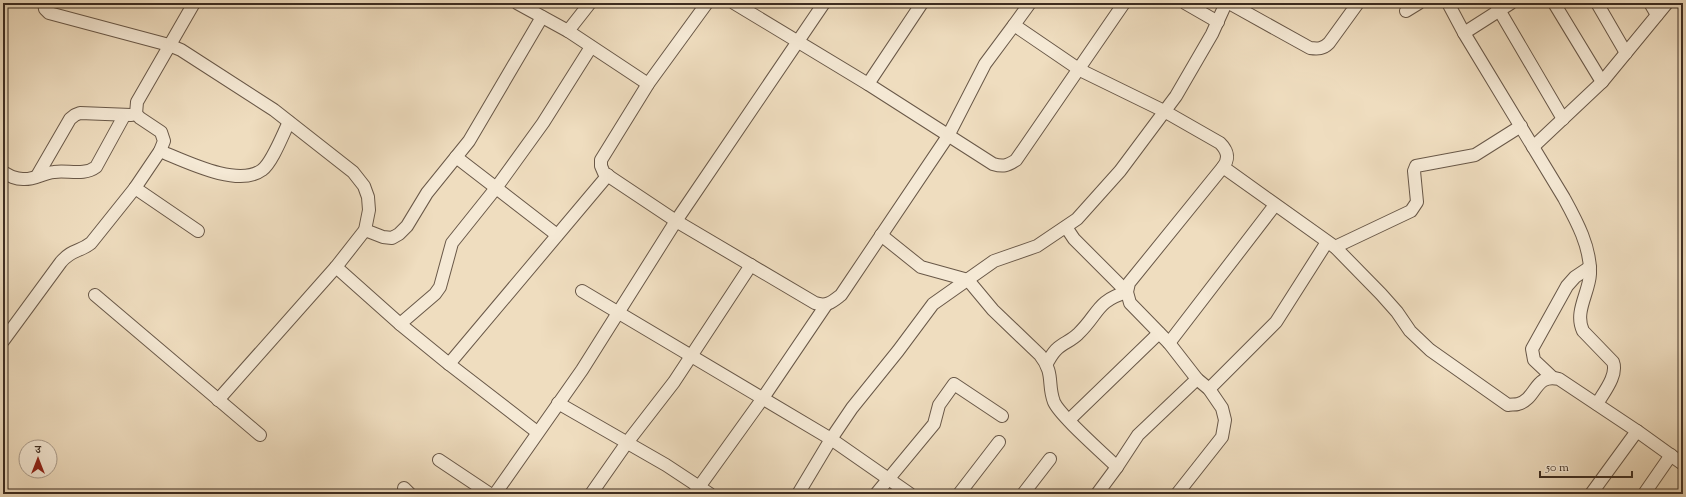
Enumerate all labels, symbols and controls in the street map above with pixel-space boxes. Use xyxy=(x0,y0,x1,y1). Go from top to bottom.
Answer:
north arrow xyxy=(18,439,58,479)
text: उ xyxy=(34,442,42,458)
scale bar xyxy=(1540,453,1632,479)
text: 50 m xyxy=(1545,459,1569,477)

